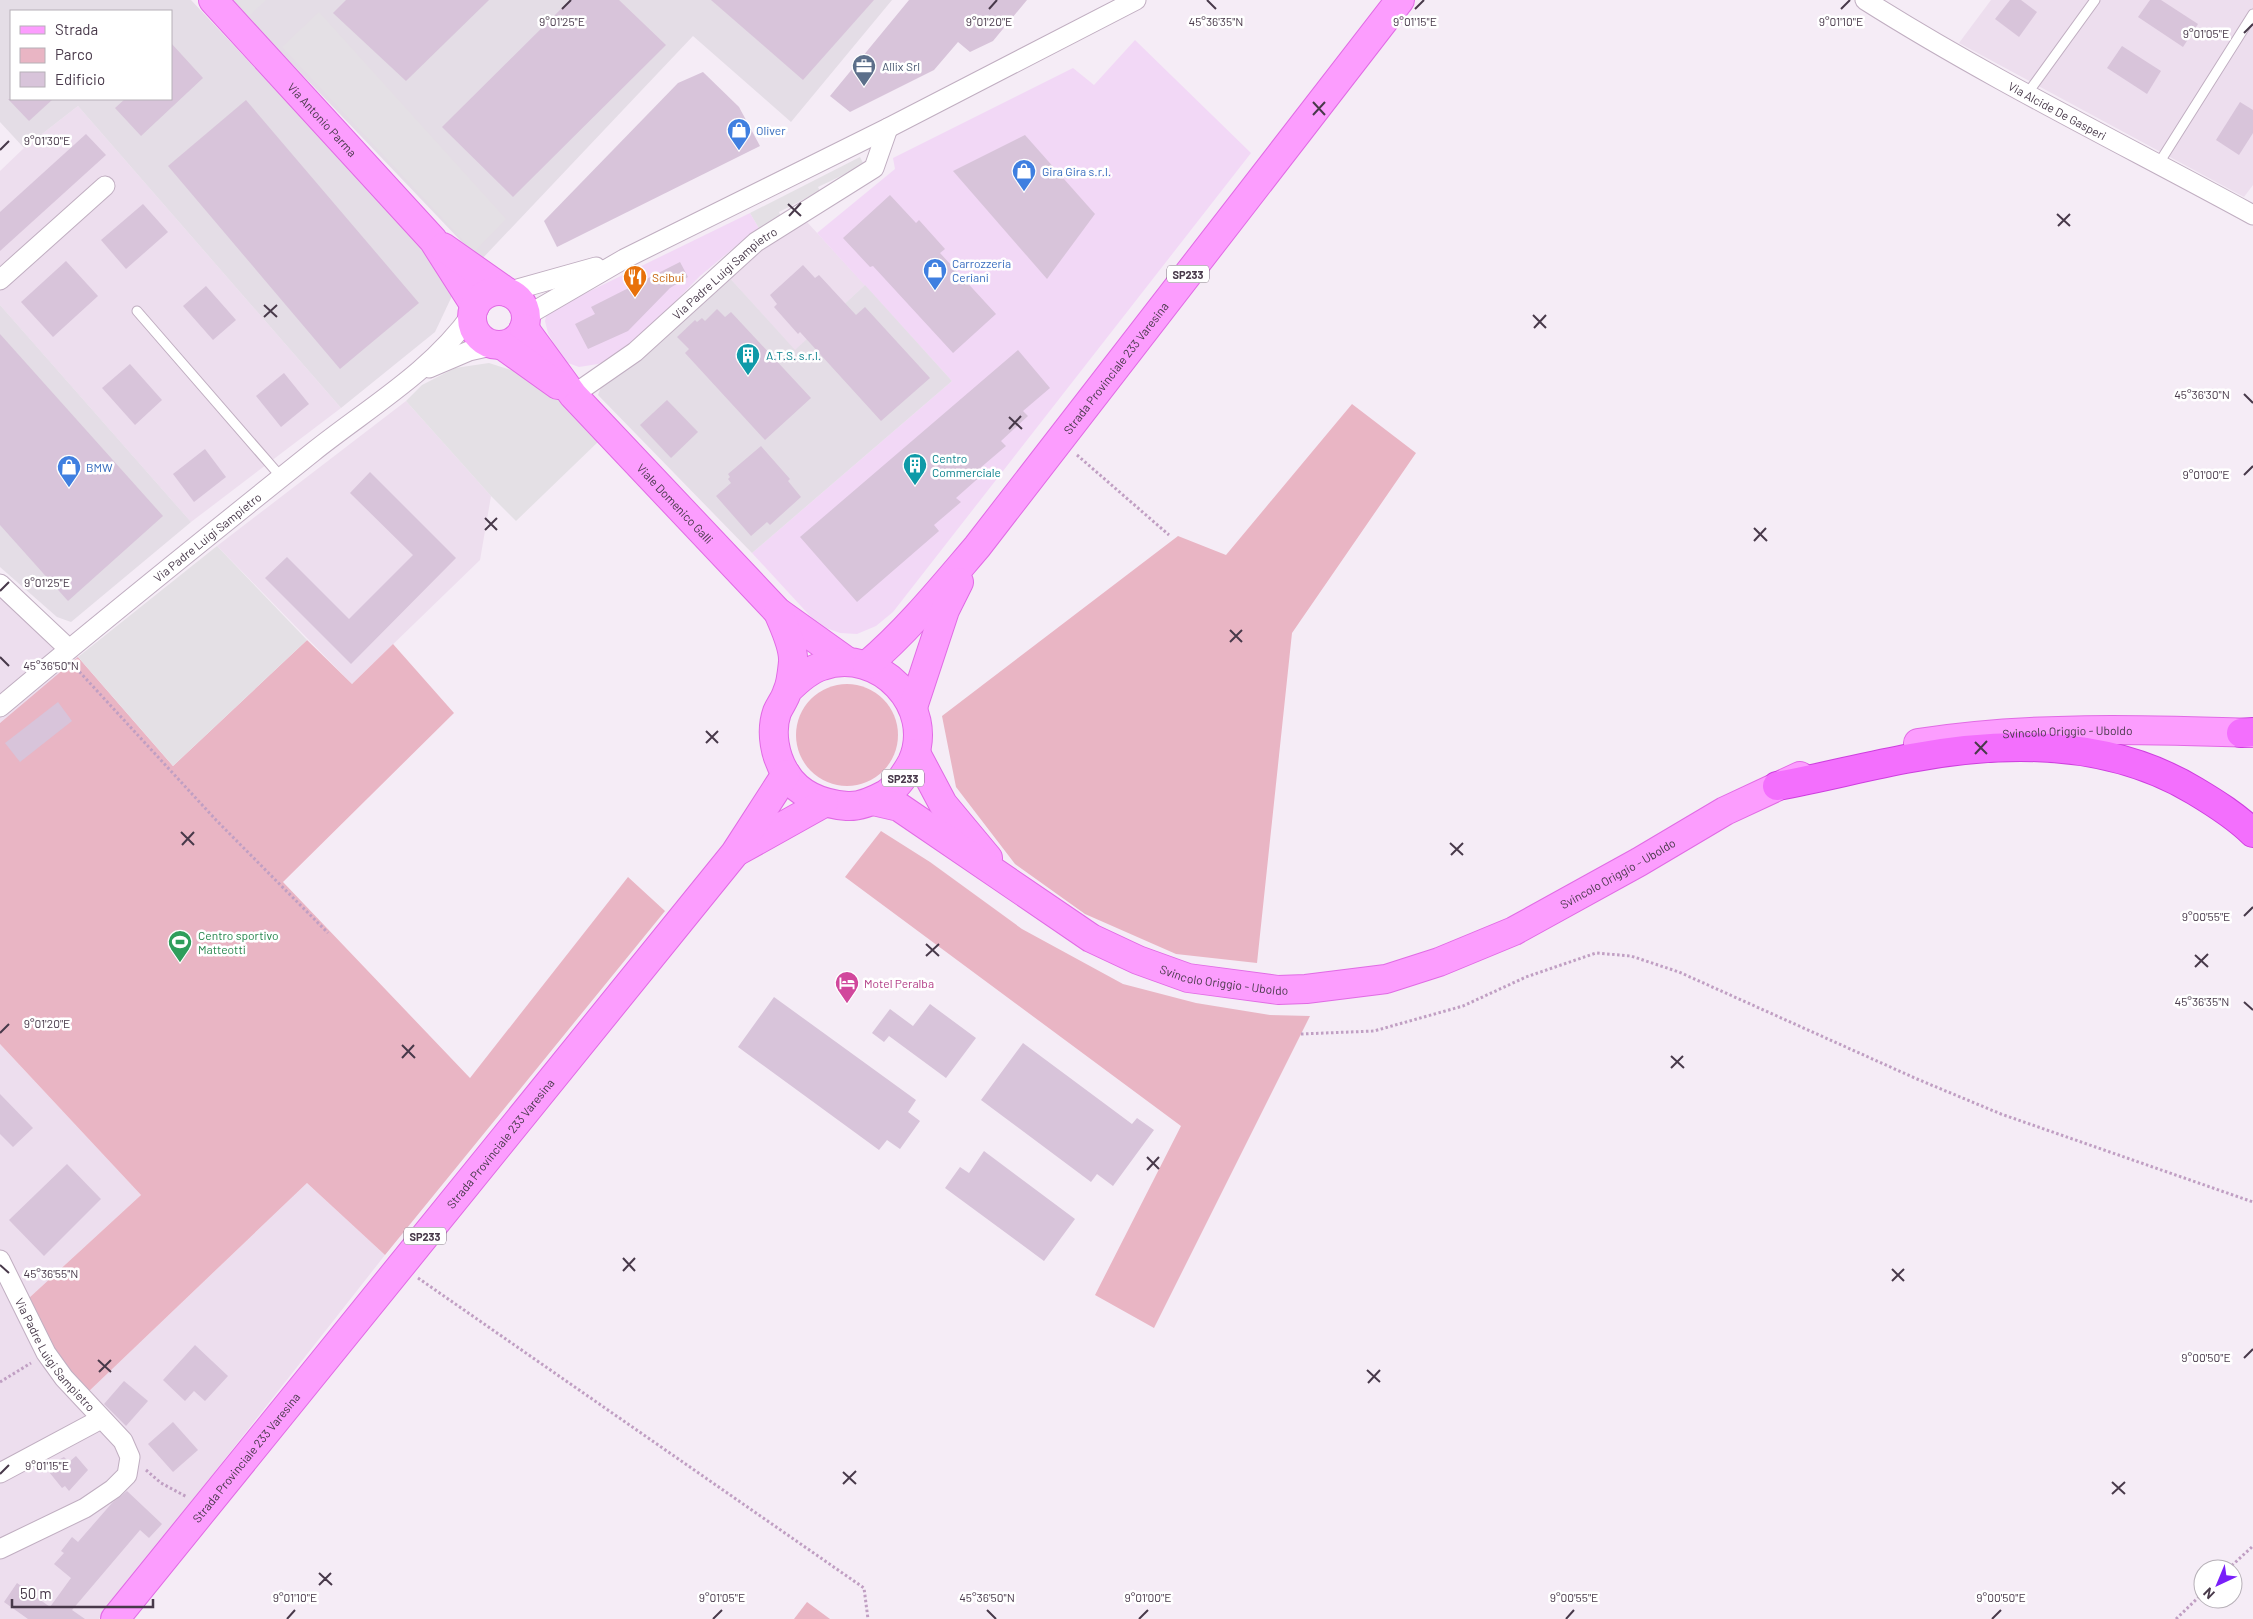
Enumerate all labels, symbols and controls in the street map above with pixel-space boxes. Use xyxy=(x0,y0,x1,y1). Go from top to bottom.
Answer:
legend xyxy=(10,10,172,100)
text: 9°01'25"E xyxy=(539,14,585,28)
text: 9°01'20"E xyxy=(966,14,1012,28)
text: 45°36'35"N xyxy=(1189,14,1243,28)
text: 9°01'15"E xyxy=(1393,14,1437,28)
text: 9°01'10"E xyxy=(1819,14,1863,28)
text: Strada xyxy=(55,20,98,38)
text: 9°01'05"E xyxy=(2183,26,2229,40)
text: Parco xyxy=(55,45,93,63)
office icon: Allix Srl xyxy=(851,53,877,87)
place label: Allix Srl xyxy=(882,59,920,73)
text: Edificio xyxy=(55,70,105,88)
street label: Via Alcide De Gasperi xyxy=(2006,78,2109,143)
street label: Via Antonio Parma xyxy=(285,80,360,159)
shop icon: Oliver xyxy=(726,117,752,151)
place label: Oliver xyxy=(756,123,786,137)
text: 9°01'30"E xyxy=(24,133,70,147)
shop icon: Gira Gira s.r.l. xyxy=(1011,158,1037,192)
place label: Gira Gira s.r.l. xyxy=(1042,164,1111,178)
street label: Via Padre Luigi Sampietro xyxy=(669,224,779,322)
place label: Carrozzeria Ceriani xyxy=(952,256,1011,284)
shop icon: Carrozzeria Ceriani xyxy=(922,257,948,291)
restaurant icon: Scibui xyxy=(622,264,648,298)
road number: SP233 xyxy=(1167,266,1209,282)
place label: Scibui xyxy=(652,270,684,284)
street label: Strada Provinciale 233 Varesina xyxy=(1060,299,1171,436)
building icon: A.T.S. s.r.l. xyxy=(735,342,761,376)
place label: A.T.S. s.r.l. xyxy=(766,348,821,362)
text: 45°36'30"N xyxy=(2174,387,2230,401)
place label: Centro Commerciale xyxy=(932,451,1001,479)
building icon: Centro Commerciale xyxy=(902,452,928,486)
shop icon: BMW xyxy=(56,454,82,488)
place label: BMW xyxy=(86,460,113,474)
street label: Viale Domenico Galli xyxy=(634,460,716,546)
text: 9°01'00"E xyxy=(2182,467,2230,481)
street label: Via Padre Luigi Sampietro xyxy=(151,489,264,584)
text: 9°01'25"E xyxy=(24,575,70,589)
text: 45°36'50"N xyxy=(23,658,79,672)
street label: Svincolo Origgio - Uboldo xyxy=(2002,723,2133,741)
road number: SP233 xyxy=(882,770,924,786)
street label: Svincolo Origgio - Uboldo xyxy=(1557,835,1678,911)
text: 9°00'55"E xyxy=(2182,909,2230,923)
place label: Centro sportivo Matteotti xyxy=(198,928,279,956)
sports icon: Centro sportivo Matteotti xyxy=(167,929,193,963)
street label: Svincolo Origgio - Uboldo xyxy=(1158,961,1288,997)
hotel icon: Motel Peralba xyxy=(834,970,860,1004)
place label: Motel Peralba xyxy=(864,976,934,990)
text: 45°36'35"N xyxy=(2175,994,2229,1008)
text: 9°01'20"E xyxy=(24,1016,70,1030)
street label: Strada Provinciale 233 Varesina xyxy=(443,1076,557,1211)
road number: SP233 xyxy=(404,1228,446,1244)
text: 45°36'55"N xyxy=(24,1266,78,1280)
street label: Via Padre Luigi Sampietro xyxy=(13,1295,98,1414)
text: 9°00'50"E xyxy=(2181,1350,2231,1364)
street label: Strada Provinciale 233 Varesina xyxy=(189,1390,303,1525)
text: 9°01'15"E xyxy=(25,1458,69,1472)
north arrow xyxy=(2193,1559,2243,1609)
scale bar xyxy=(12,1576,154,1608)
text: 50 m xyxy=(20,1584,52,1602)
text: N xyxy=(2199,1584,2218,1603)
text: 9°01'10"E xyxy=(273,1590,317,1604)
text: 9°01'05"E xyxy=(699,1590,745,1604)
text: 45°36'50"N xyxy=(959,1590,1015,1604)
text: 9°01'00"E xyxy=(1124,1590,1172,1604)
text: 9°00'55"E xyxy=(1550,1590,1598,1604)
text: 9°00'50"E xyxy=(1976,1590,2026,1604)

